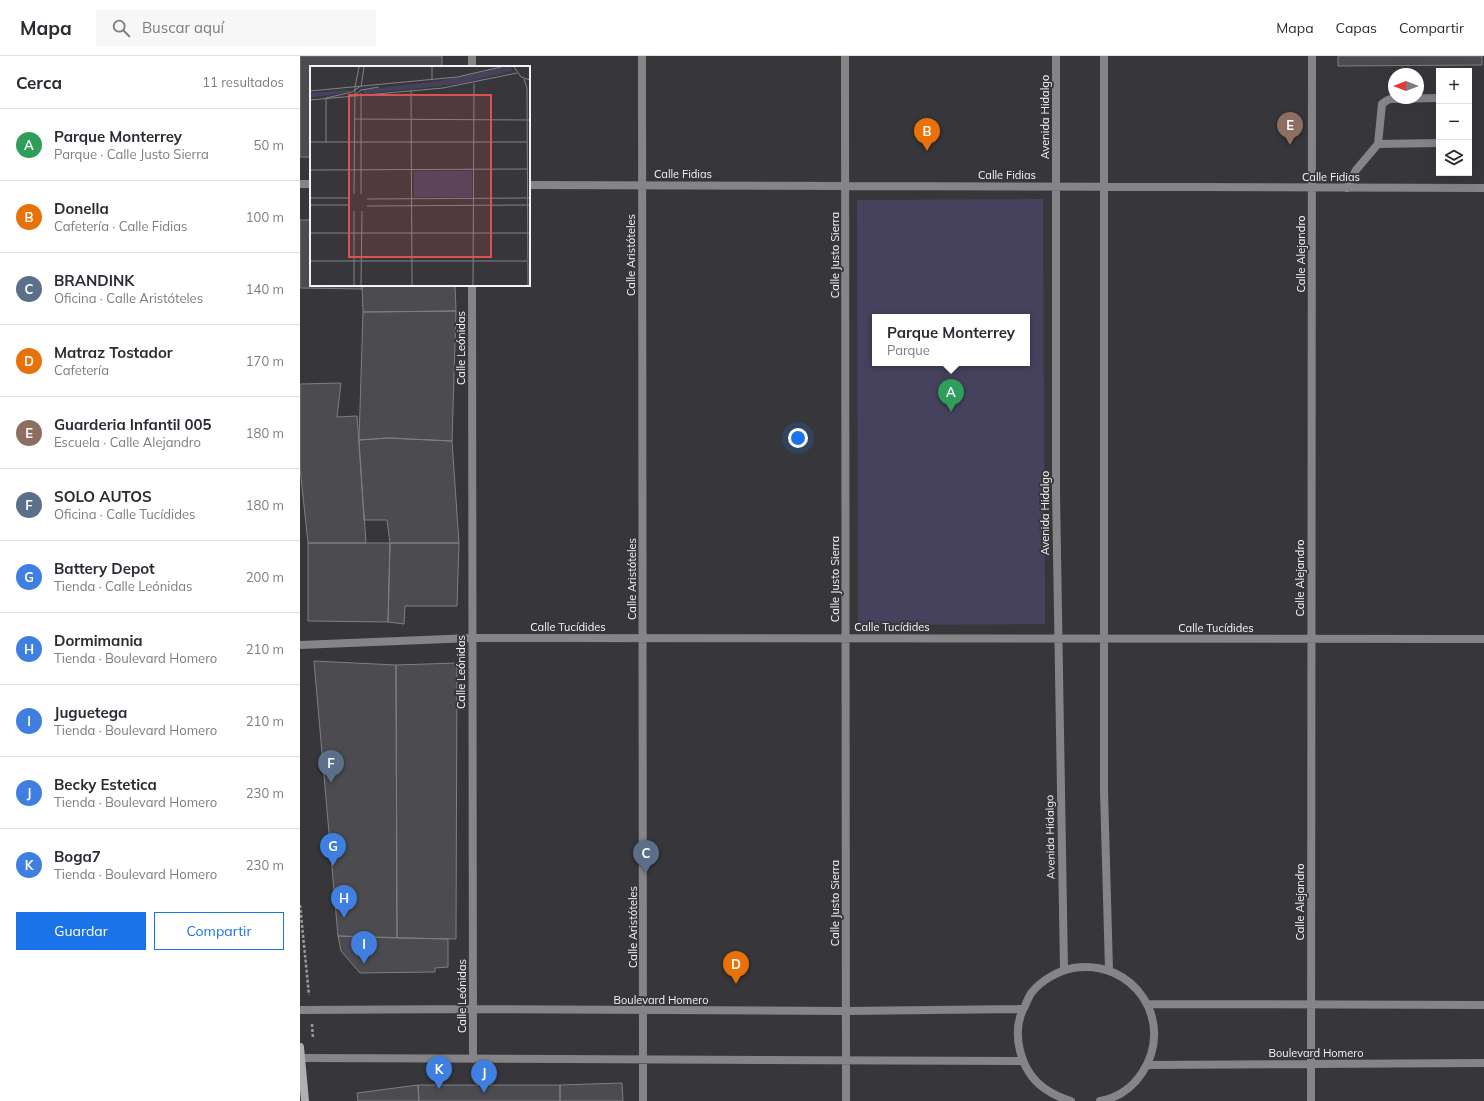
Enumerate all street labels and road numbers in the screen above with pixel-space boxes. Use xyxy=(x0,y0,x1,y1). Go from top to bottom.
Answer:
street label: Avenida Hidalgo xyxy=(1038,75,1052,159)
street label: Calle Fidias xyxy=(654,167,712,181)
street label: Calle Fidias xyxy=(978,168,1036,182)
street label: Calle Fidias xyxy=(1302,170,1360,184)
street label: Calle Justo Sierra xyxy=(828,212,842,298)
street label: Calle Aristóteles xyxy=(624,214,638,296)
street label: Calle Alejandro xyxy=(1294,215,1308,293)
street label: Calle Leónidas xyxy=(454,311,468,385)
street label: Avenida Hidalgo xyxy=(1038,471,1052,555)
street label: Calle Justo Sierra xyxy=(828,536,842,622)
street label: Calle Aristóteles xyxy=(625,538,639,620)
street label: Calle Alejandro xyxy=(1293,539,1307,617)
street label: Calle Tucídides xyxy=(530,620,606,634)
street label: Calle Tucídides xyxy=(854,620,930,634)
street label: Calle Tucídides xyxy=(1178,621,1254,635)
street label: Calle Leónidas xyxy=(454,635,468,709)
street label: Avenida Hidalgo xyxy=(1042,795,1058,879)
street label: Calle Justo Sierra xyxy=(828,860,842,946)
street label: Calle Alejandro xyxy=(1293,863,1307,941)
street label: Calle Aristóteles xyxy=(626,886,640,968)
street label: Calle Leónidas xyxy=(455,959,469,1033)
street label: Boulevard Homero xyxy=(614,993,708,1007)
street label: Boulevard Homero xyxy=(1269,1046,1363,1060)

